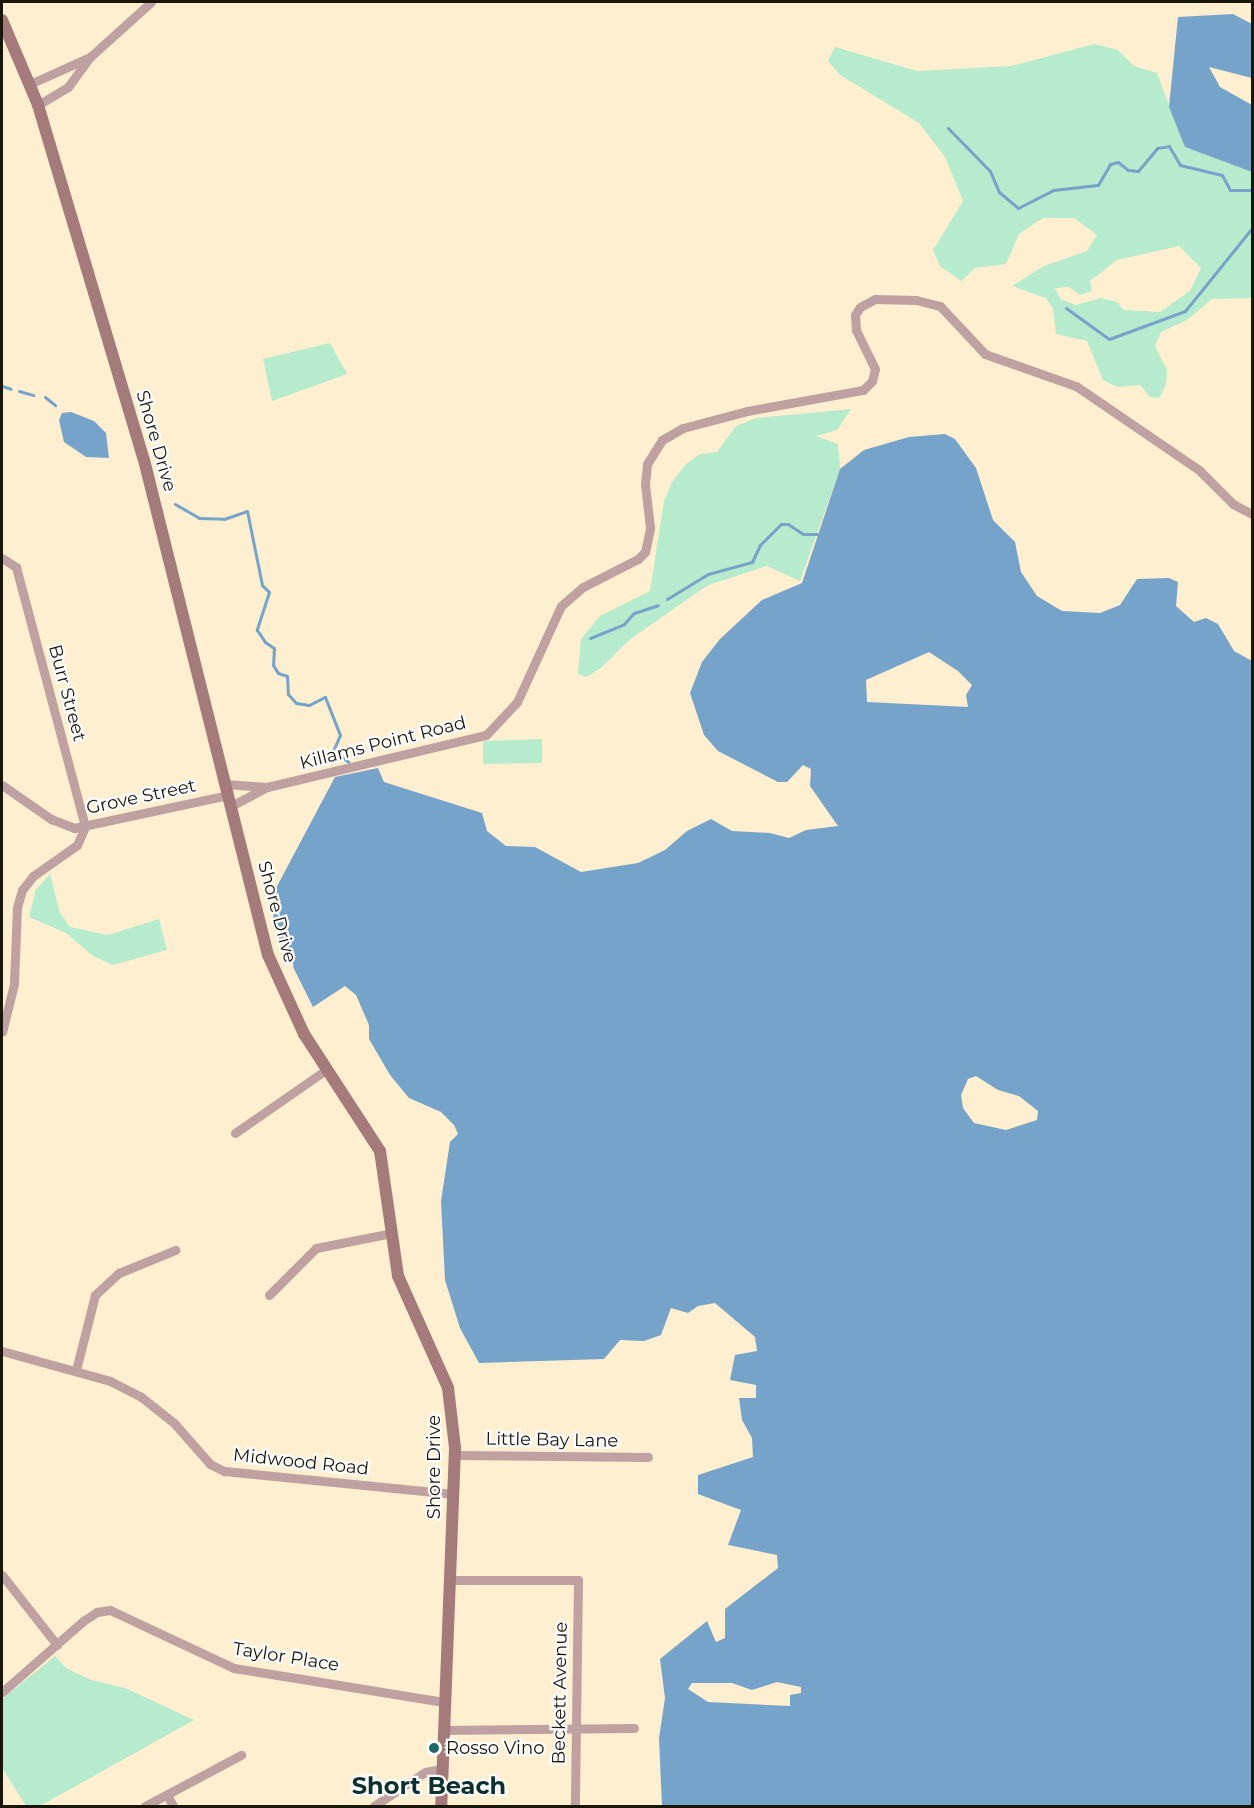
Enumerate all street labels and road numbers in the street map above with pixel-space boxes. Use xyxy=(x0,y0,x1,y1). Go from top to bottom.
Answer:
street label: Shore Drive xyxy=(131,388,181,494)
street label: Burr Street xyxy=(44,642,90,744)
street label: Killams Point Road xyxy=(298,712,468,774)
street label: Grove Street xyxy=(84,775,198,819)
street label: Shore Drive xyxy=(253,859,301,965)
street label: Shore Drive xyxy=(423,1415,445,1519)
street label: Little Bay Lane xyxy=(485,1428,619,1452)
street label: Midwood Road xyxy=(232,1444,370,1480)
street label: Beckett Avenue xyxy=(548,1621,572,1765)
street label: Taylor Place xyxy=(231,1638,341,1676)

